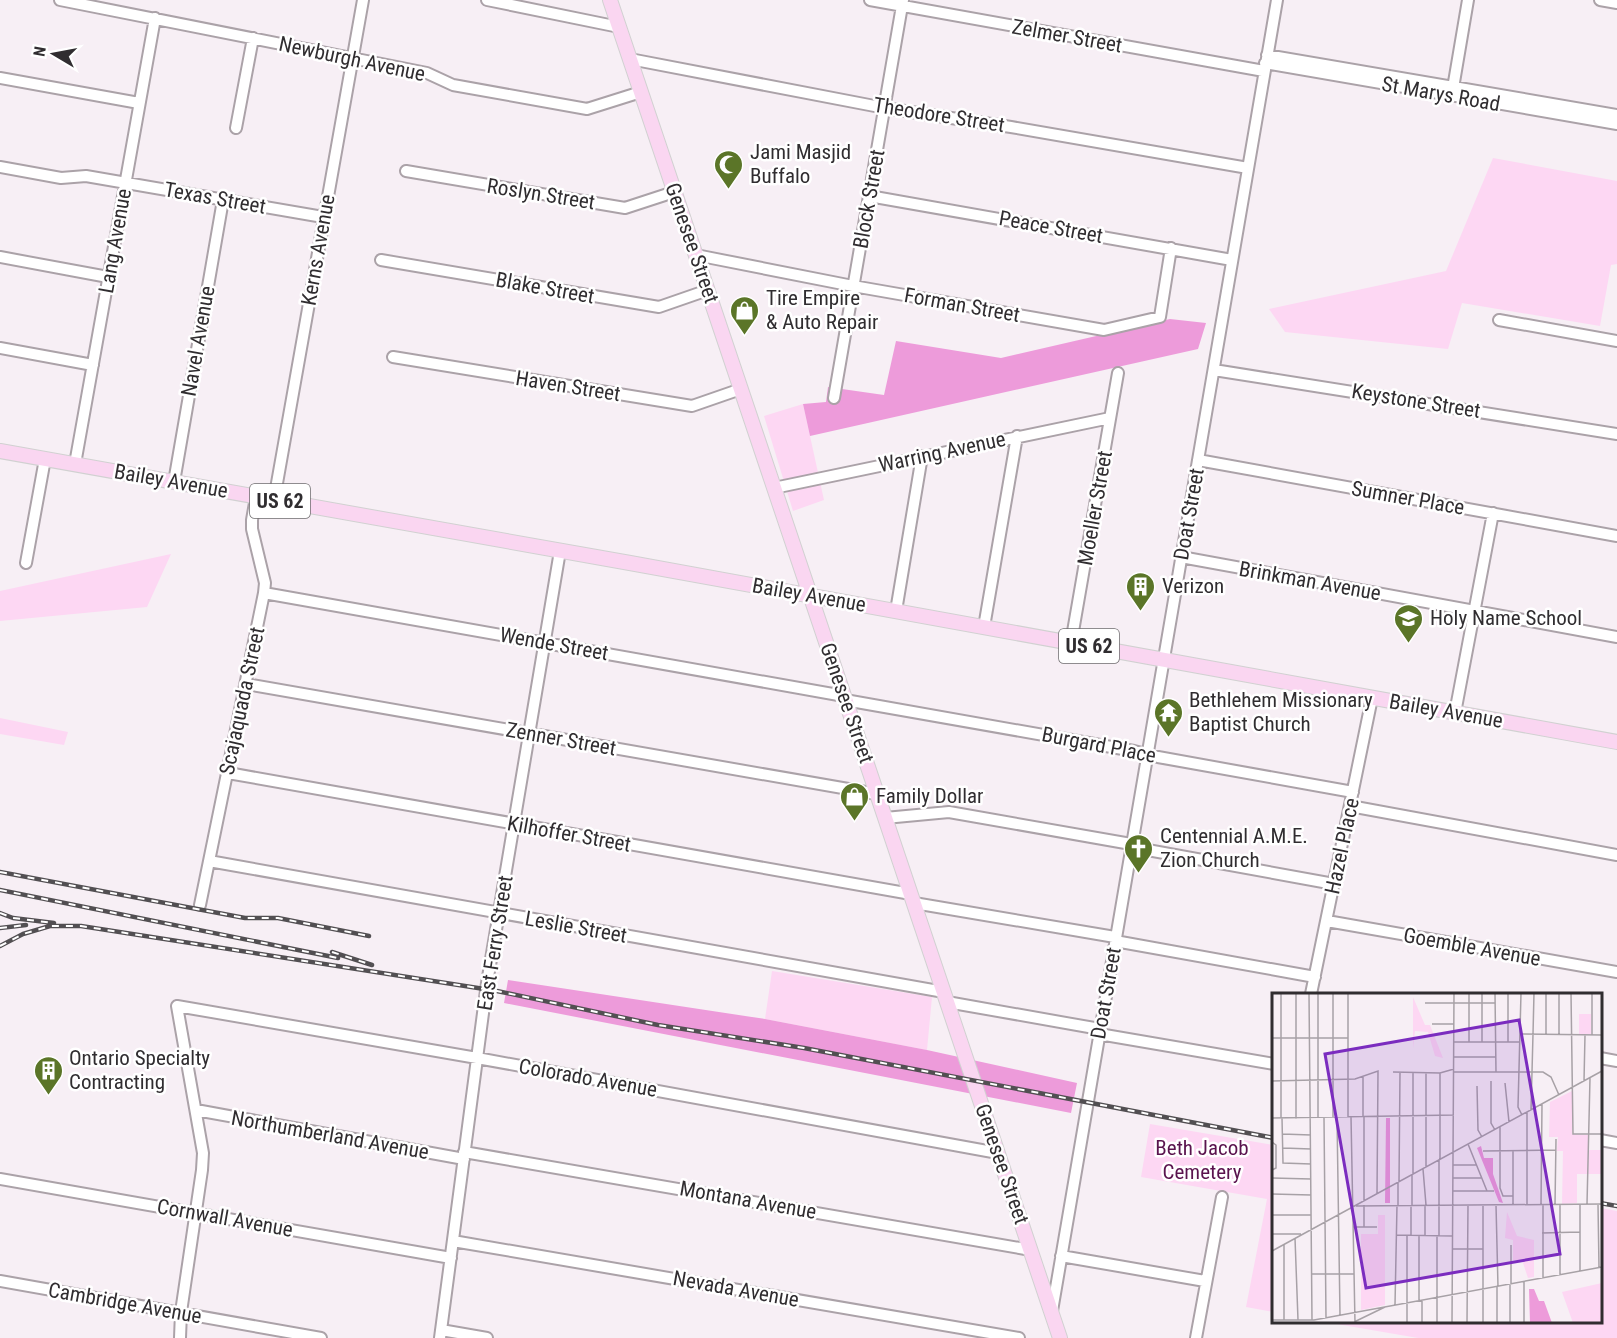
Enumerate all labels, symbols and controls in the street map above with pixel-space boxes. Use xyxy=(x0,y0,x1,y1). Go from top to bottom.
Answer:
street label: Zelmer Street xyxy=(1010,15,1124,57)
north arrow xyxy=(24,24,84,84)
street label: Newburgh Avenue xyxy=(277,32,428,86)
text: N xyxy=(30,45,50,58)
street label: St Marys Road xyxy=(1380,72,1502,116)
street label: Theodore Street xyxy=(872,93,1006,137)
place label: Jami Masjid Buffalo xyxy=(750,140,851,188)
mosque icon: Jami Masjid Buffalo xyxy=(713,148,745,190)
street label: Block Street xyxy=(848,148,890,250)
street label: Roslyn Street xyxy=(485,174,597,214)
street label: Texas Street xyxy=(162,177,268,219)
street label: Genesee Street xyxy=(660,180,724,306)
street label: Lang Avenue xyxy=(94,187,136,295)
street label: Kerns Avenue xyxy=(296,192,340,307)
street label: Peace Street xyxy=(997,206,1105,248)
street label: Blake Street xyxy=(494,268,596,308)
street label: Forman Street xyxy=(902,283,1022,327)
street label: Navel Avenue xyxy=(176,284,220,398)
place label: Tire Empire & Auto Repair xyxy=(766,286,878,334)
shop icon: Tire Empire & Auto Repair xyxy=(729,294,761,336)
street label: Haven Street xyxy=(514,366,622,406)
street label: Keystone Street xyxy=(1350,379,1482,423)
street label: Warring Avenue xyxy=(876,427,1008,477)
street label: Moeller Street xyxy=(1073,449,1117,567)
street label: Bailey Avenue xyxy=(112,459,230,503)
street label: Doat Street xyxy=(1169,466,1209,562)
street label: Sumner Place xyxy=(1350,476,1466,520)
road number: US 62 xyxy=(250,484,310,518)
street label: Brinkman Avenue xyxy=(1237,557,1383,605)
building icon: Verizon xyxy=(1125,570,1157,612)
street label: Bailey Avenue xyxy=(750,573,868,617)
place label: Verizon xyxy=(1162,574,1224,598)
school or university icon: Holy Name School xyxy=(1393,602,1425,644)
place label: Holy Name School xyxy=(1430,606,1582,630)
street label: Wende Street xyxy=(498,623,610,665)
street label: Scajaquada Street xyxy=(215,625,269,777)
road number: US 62 xyxy=(1059,629,1119,663)
street label: Genesee Street xyxy=(815,640,879,766)
place label: Bethlehem Missionary Baptist Church xyxy=(1189,688,1373,736)
street label: Bailey Avenue xyxy=(1387,689,1505,733)
temple icon: Bethlehem Missionary Baptist Church xyxy=(1152,696,1184,738)
street label: Zenner Street xyxy=(504,718,618,760)
street label: Burgard Place xyxy=(1040,722,1158,768)
shop icon: Family Dollar xyxy=(839,780,871,822)
place label: Family Dollar xyxy=(876,784,983,808)
street label: Hazel Place xyxy=(1320,796,1364,896)
street label: Kilhoffer Street xyxy=(505,811,633,857)
place label: Centennial A.M.E. Zion Church xyxy=(1160,824,1308,872)
church icon: Centennial A.M.E. Zion Church xyxy=(1123,832,1155,874)
street label: East Ferry Street xyxy=(472,874,518,1012)
street label: Leslie Street xyxy=(523,906,629,948)
street label: Goemble Avenue xyxy=(1402,923,1543,971)
street label: Doat Street xyxy=(1086,945,1126,1041)
inset map xyxy=(1272,993,1602,1323)
place label: Ontario Specialty Contracting xyxy=(69,1046,210,1094)
building icon: Ontario Specialty Contracting xyxy=(32,1054,64,1096)
street label: Colorado Avenue xyxy=(517,1054,659,1102)
street label: Genesee Street xyxy=(970,1101,1034,1227)
street label: Northumberland Avenue xyxy=(229,1106,431,1164)
park label: Beth Jacob Cemetery xyxy=(1155,1136,1249,1184)
street label: Montana Avenue xyxy=(678,1176,818,1224)
street label: Cornwall Avenue xyxy=(155,1194,295,1242)
street label: Nevada Avenue xyxy=(671,1266,801,1312)
street label: Cambridge Avenue xyxy=(46,1278,204,1328)

